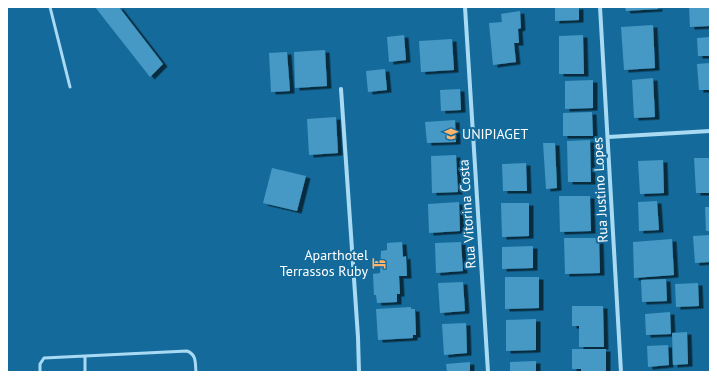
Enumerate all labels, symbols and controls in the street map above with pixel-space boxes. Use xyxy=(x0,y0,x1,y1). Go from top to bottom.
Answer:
place label: UNIPIAGET xyxy=(462,125,528,143)
school or university icon: UNIPIAGET xyxy=(443,126,459,142)
street label: Rua Justino Lopes xyxy=(588,137,612,243)
street label: Rua Vitorina Costa xyxy=(454,159,480,269)
place label: Aparthotel Terrassos Ruby xyxy=(280,246,368,280)
hotel icon: Aparthotel Terrassos Ruby xyxy=(371,255,387,271)

